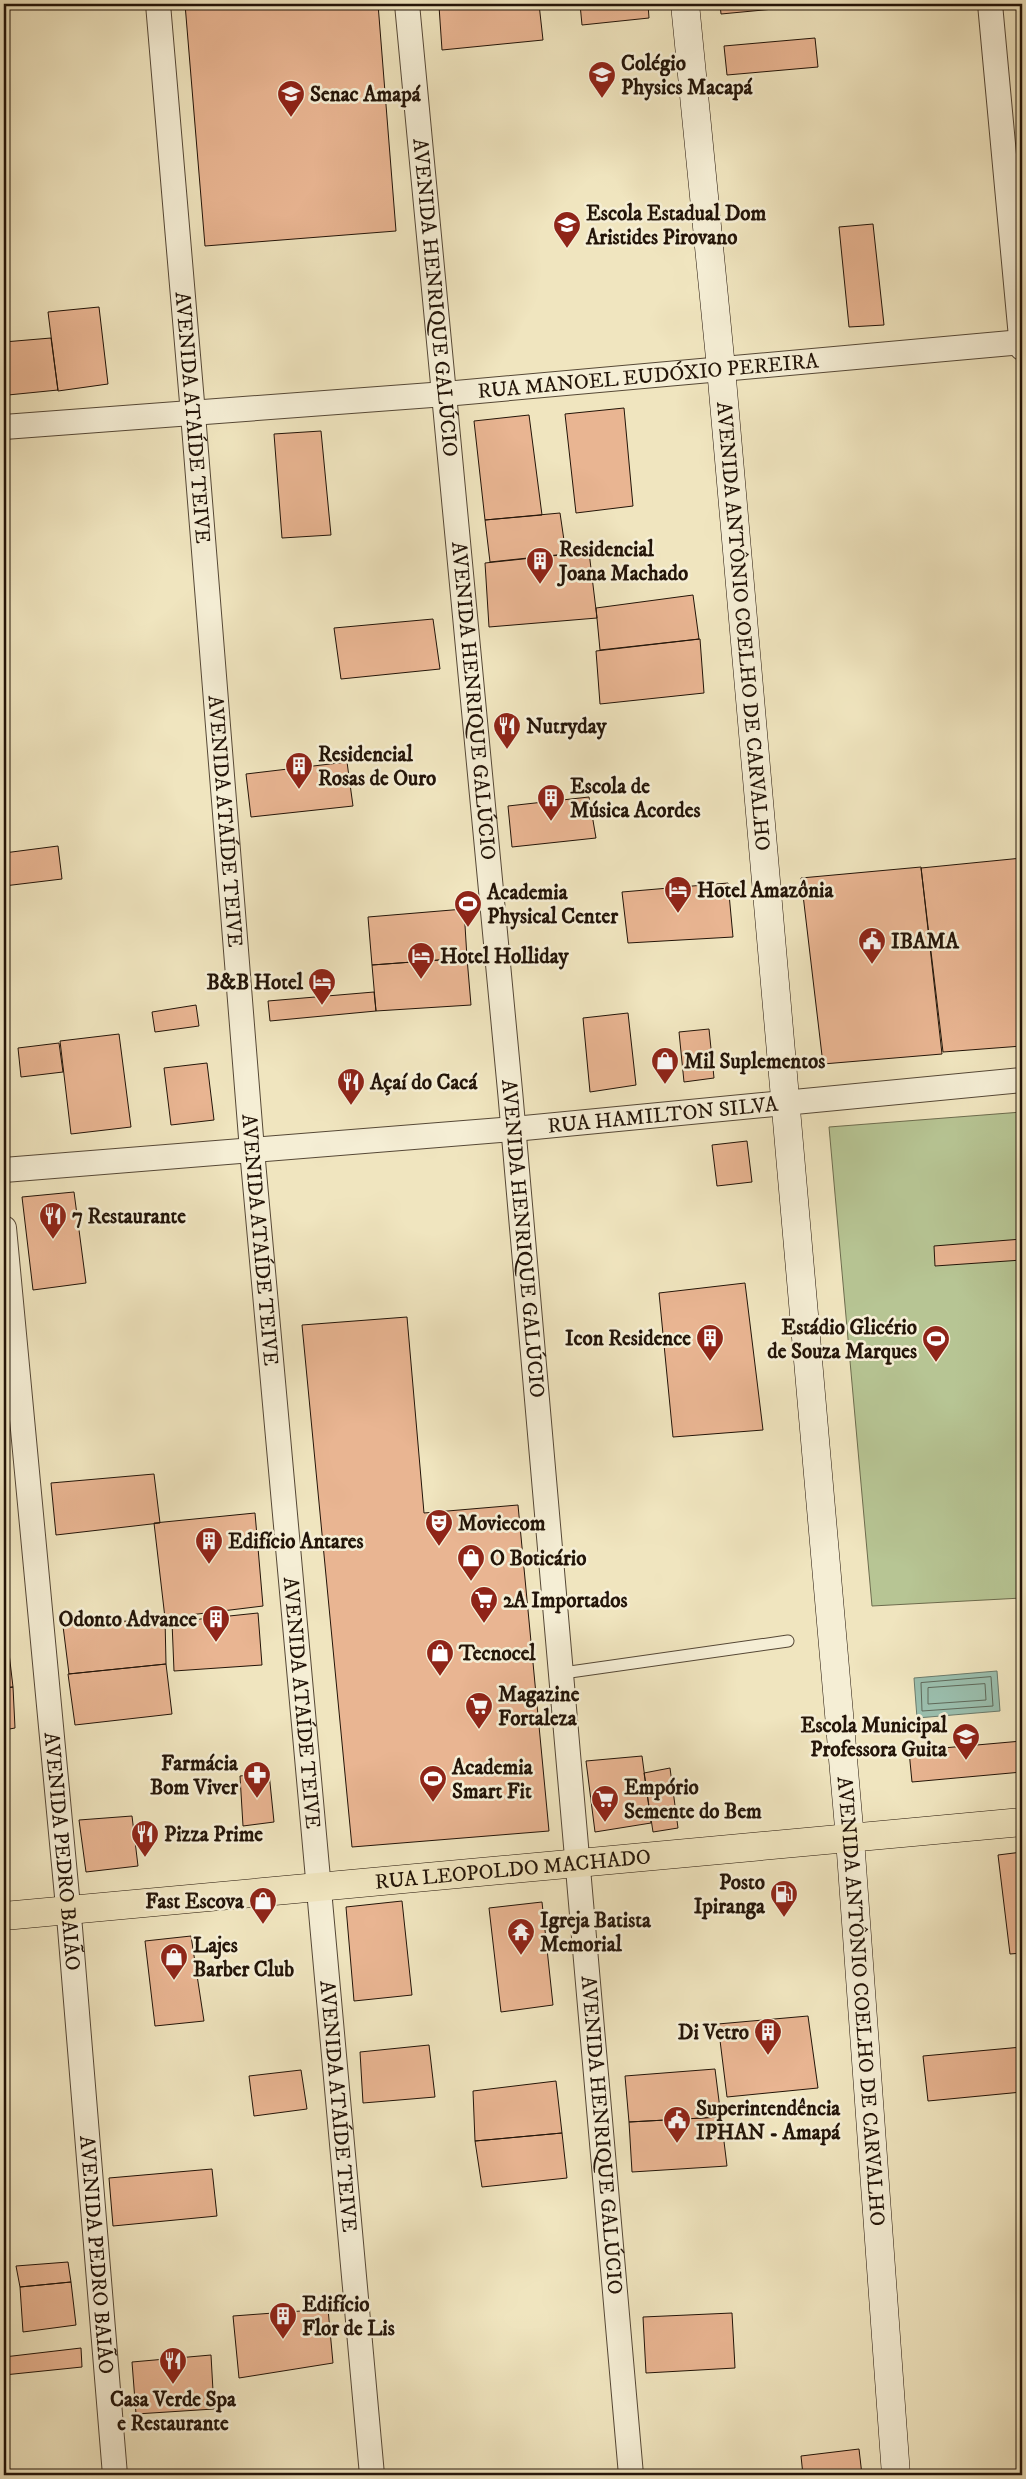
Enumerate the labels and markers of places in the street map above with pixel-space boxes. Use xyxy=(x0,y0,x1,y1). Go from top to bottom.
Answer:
place label: Colégio Physics Macapá xyxy=(621,51,754,101)
school or university icon: Colégio Physics Macapá xyxy=(587,60,617,99)
school or university icon: Senac Amapá xyxy=(276,79,306,118)
place label: Senac Amapá xyxy=(310,82,422,108)
place label: Escola Estadual Dom Aristides Pirovano xyxy=(585,201,767,251)
school or university icon: Escola Estadual Dom Aristides Pirovano xyxy=(552,210,582,249)
place label: Residencial Joana Machado xyxy=(557,537,688,587)
building icon: Residencial Joana Machado xyxy=(525,546,555,585)
restaurant icon: Nutryday xyxy=(492,711,522,750)
place label: Nutryday xyxy=(526,714,608,740)
place label: Residencial Rosas de Ouro xyxy=(318,742,436,792)
building icon: Residencial Rosas de Ouro xyxy=(284,751,314,790)
place label: Escola de Música Acordes xyxy=(570,774,700,824)
building icon: Escola de Música Acordes xyxy=(536,783,566,822)
hotel icon: Hotel Amazônia xyxy=(663,875,693,914)
place label: Hotel Amazônia xyxy=(697,878,835,904)
place label: Academia Physical Center xyxy=(486,880,619,930)
sports icon: Academia Physical Center xyxy=(453,889,483,928)
public building icon: IBAMA xyxy=(857,926,887,965)
place label: IBAMA xyxy=(891,929,960,955)
hotel icon: Hotel Holliday xyxy=(406,941,436,980)
place label: Hotel Holliday xyxy=(440,944,570,970)
hotel icon: B&B Hotel xyxy=(307,967,337,1006)
place label: B&B Hotel xyxy=(207,970,304,996)
shop icon: Mil Suplementos xyxy=(650,1046,680,1085)
place label: Mil Suplementos xyxy=(684,1049,825,1075)
restaurant icon: Açaí do Cacá xyxy=(336,1067,366,1106)
place label: Açaí do Cacá xyxy=(369,1070,478,1096)
restaurant icon: 7 Restaurante xyxy=(38,1201,68,1240)
place label: 7 Restaurante xyxy=(72,1204,186,1230)
place label: Estádio Glicério de Souza Marques xyxy=(767,1315,917,1365)
building icon: Icon Residence xyxy=(695,1323,725,1362)
sports icon: Estádio Glicério de Souza Marques xyxy=(921,1324,951,1363)
place label: Icon Residence xyxy=(565,1326,691,1352)
theatre icon: Moviecom xyxy=(424,1508,454,1547)
place label: Moviecom xyxy=(458,1511,546,1537)
building icon: Edifício Antares xyxy=(194,1526,224,1565)
place label: Edifício Antares xyxy=(228,1529,363,1555)
shop icon: O Boticário xyxy=(456,1543,486,1582)
place label: O Boticário xyxy=(490,1546,586,1572)
supermarket icon: 2A Importados xyxy=(469,1585,499,1624)
place label: 2A Importados xyxy=(503,1588,627,1614)
building icon: Odonto Advance xyxy=(201,1604,231,1643)
place label: Odonto Advance xyxy=(59,1607,197,1633)
shop icon: Tecnocel xyxy=(425,1638,455,1677)
place label: Tecnocel xyxy=(458,1641,536,1667)
place label: Magazine Fortaleza xyxy=(498,1682,580,1732)
supermarket icon: Magazine Fortaleza xyxy=(464,1691,494,1730)
place label: Escola Municipal Professora Guita xyxy=(801,1713,948,1763)
school or university icon: Escola Municipal Professora Guita xyxy=(951,1722,981,1761)
place label: Farmácia Bom Viver xyxy=(150,1751,239,1801)
place label: Academia Smart Fit xyxy=(451,1755,534,1805)
pharmacy icon: Farmácia Bom Viver xyxy=(242,1760,272,1799)
sports icon: Academia Smart Fit xyxy=(418,1764,448,1803)
place label: Empório Semente do Bem xyxy=(624,1775,762,1825)
supermarket icon: Empório Semente do Bem xyxy=(590,1784,620,1823)
restaurant icon: Pizza Prime xyxy=(130,1819,160,1858)
place label: Pizza Prime xyxy=(164,1822,263,1848)
place label: Posto Ipiranga xyxy=(694,1870,766,1920)
fuel station icon: Posto Ipiranga xyxy=(769,1879,799,1918)
shop icon: Fast Escova xyxy=(248,1886,278,1925)
place label: Fast Escova xyxy=(145,1889,245,1915)
place label: Igreja Batista Memorial xyxy=(540,1908,652,1958)
temple icon: Igreja Batista Memorial xyxy=(506,1917,536,1956)
place label: Lajes Barber Club xyxy=(193,1933,294,1983)
shop icon: Lajes Barber Club xyxy=(159,1942,189,1981)
building icon: Di Vetro xyxy=(753,2017,783,2056)
place label: Di Vetro xyxy=(678,2020,749,2046)
place label: Superintendência IPHAN - Amapá xyxy=(696,2096,841,2146)
public building icon: Superintendência IPHAN - Amapá xyxy=(662,2105,692,2144)
place label: Edifício Flor de Lis xyxy=(302,2292,395,2342)
building icon: Edifício Flor de Lis xyxy=(268,2301,298,2340)
restaurant icon: Casa Verde Spa e Restaurante xyxy=(158,2346,188,2385)
place label: Casa Verde Spa e Restaurante xyxy=(110,2387,237,2437)

